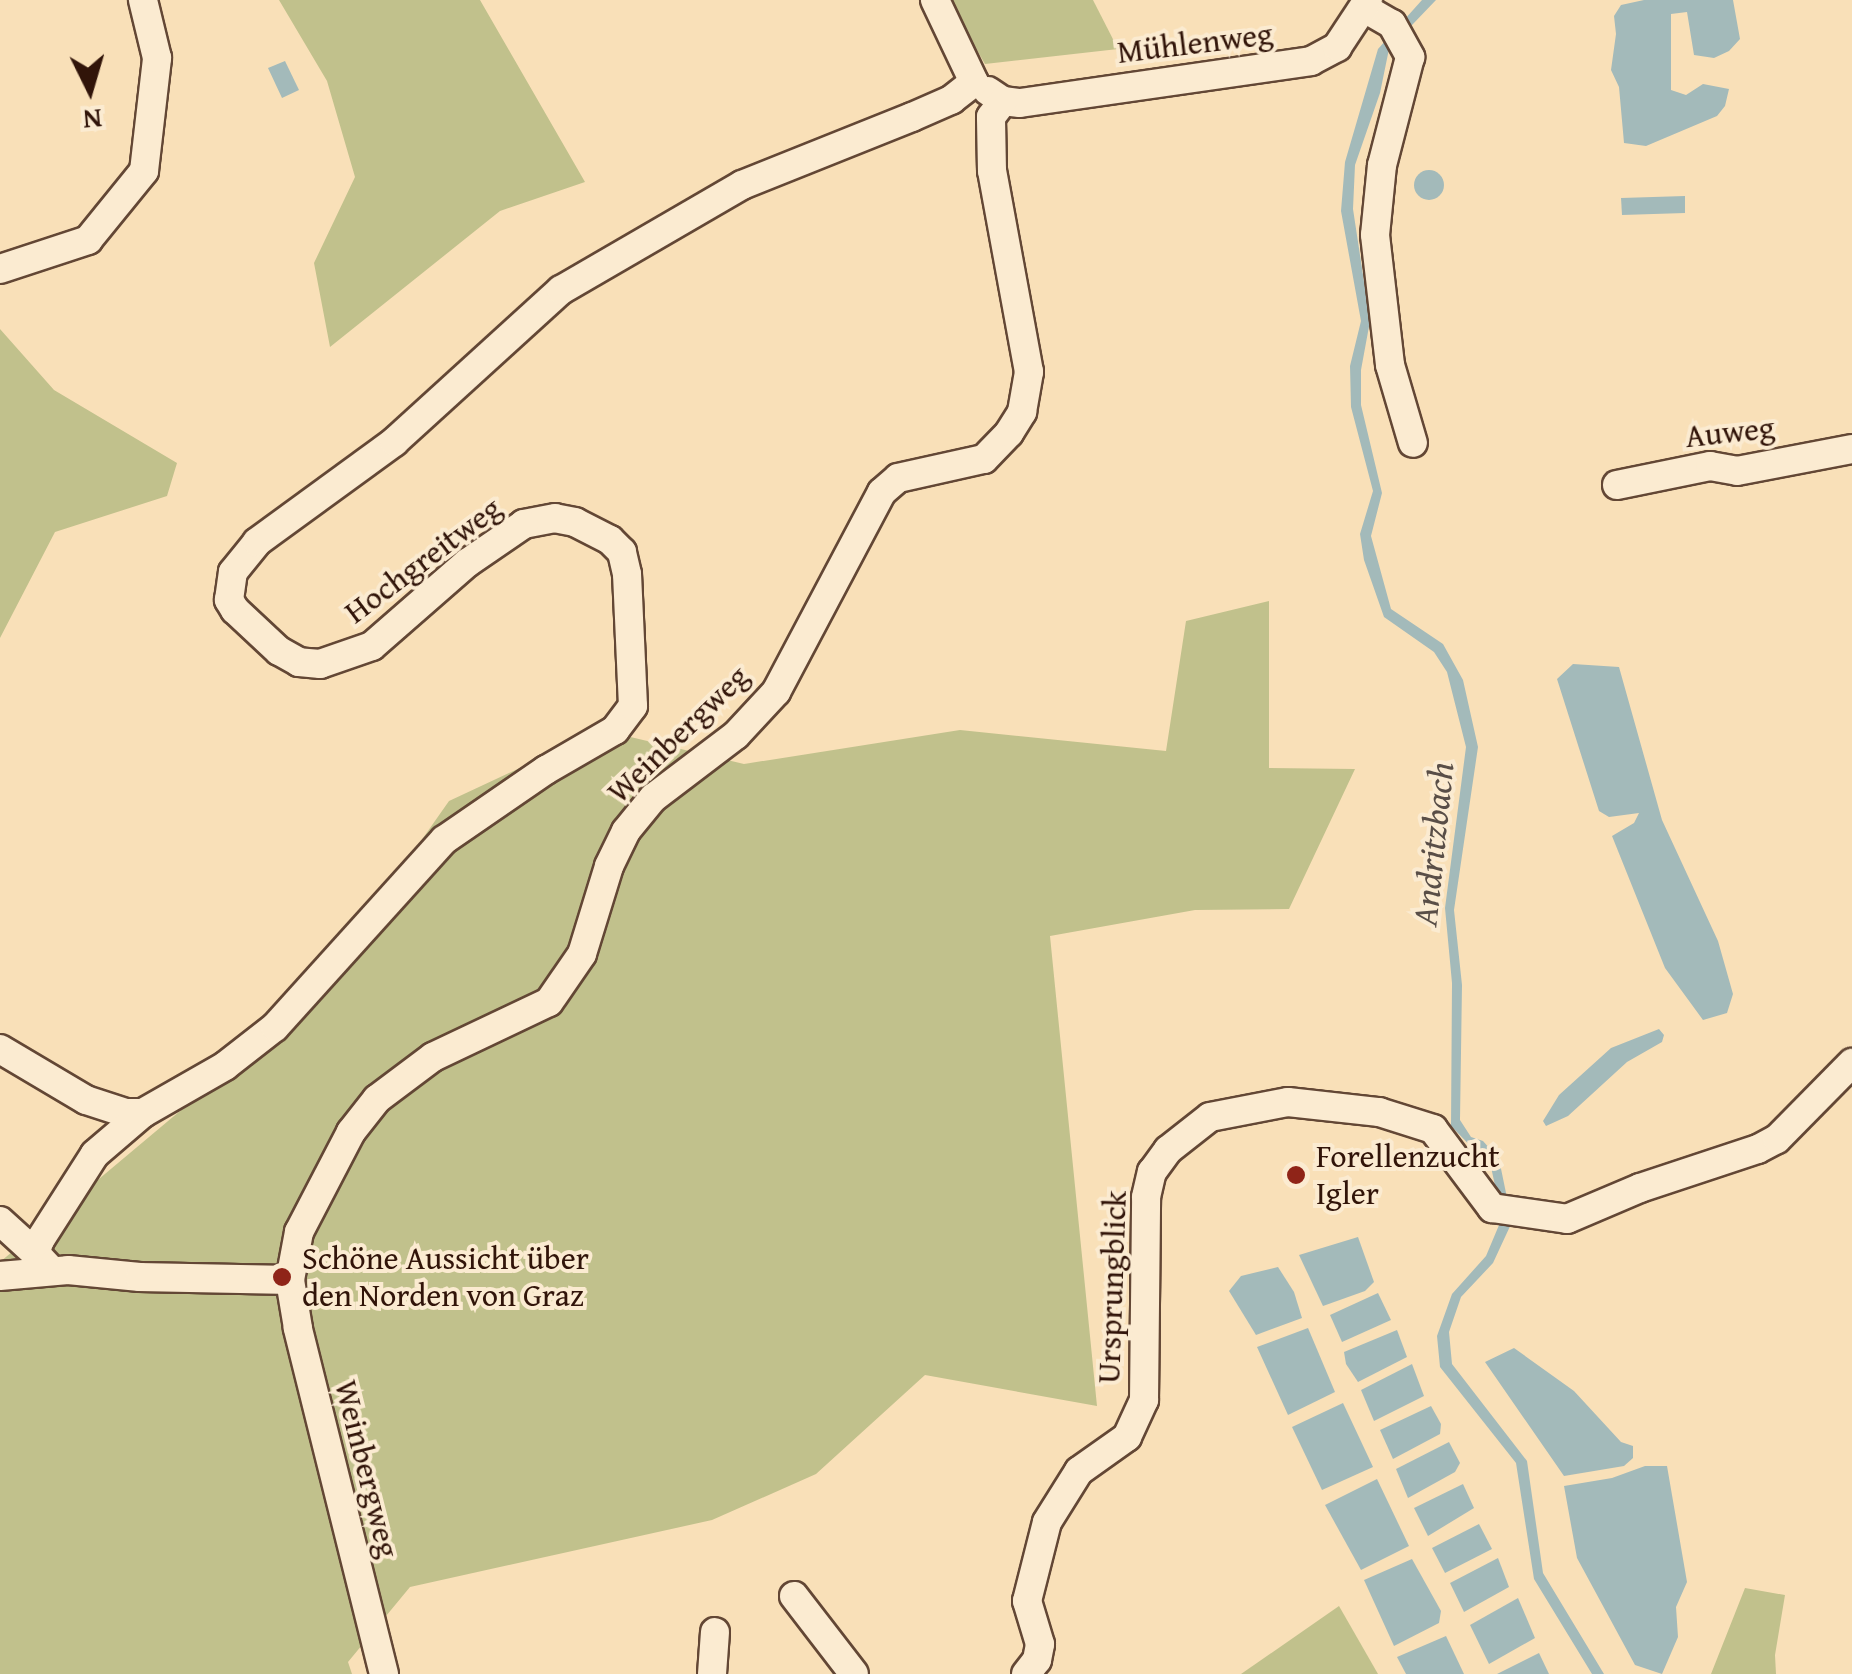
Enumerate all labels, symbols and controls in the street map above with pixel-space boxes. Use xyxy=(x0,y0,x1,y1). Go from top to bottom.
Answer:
street label: Mühlenweg xyxy=(1115,14,1275,72)
north arrow xyxy=(40,40,140,140)
text: N xyxy=(82,99,104,142)
street label: Auweg xyxy=(1683,408,1777,456)
street label: Hochgreitweg xyxy=(337,489,509,631)
street label: Weinbergweg xyxy=(599,657,757,811)
water label: Andritzbach xyxy=(1404,760,1462,928)
place label: Forellenzucht Igler xyxy=(1316,1138,1500,1213)
marker: Forellenzucht Igler xyxy=(1285,1164,1307,1186)
street label: Ursprungblick xyxy=(1089,1190,1135,1384)
place label: Schöne Aussicht über den Norden von Graz xyxy=(302,1240,589,1315)
marker: Schöne Aussicht über den Norden von Graz xyxy=(271,1266,293,1288)
street label: Weinbergweg xyxy=(326,1376,408,1562)

